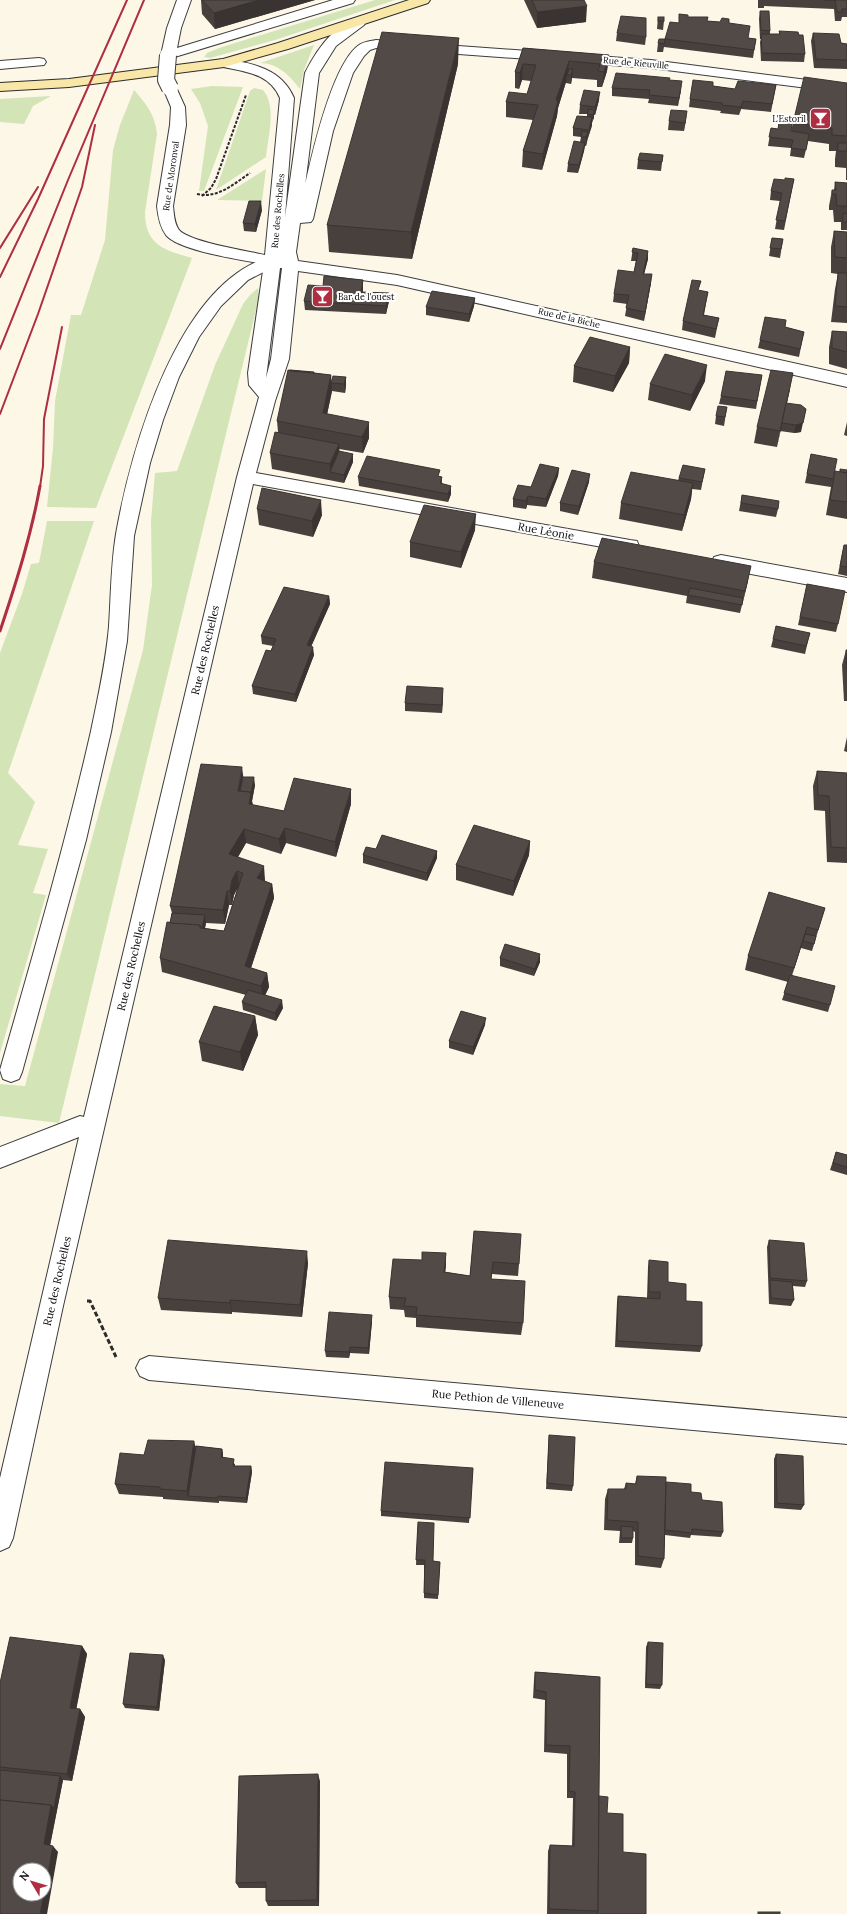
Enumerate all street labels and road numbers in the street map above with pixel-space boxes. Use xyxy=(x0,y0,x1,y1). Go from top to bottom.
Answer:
street label: Rue de Rieuville xyxy=(603,54,670,71)
street label: Rue de Moronval xyxy=(160,140,181,212)
street label: Rue des Rochelles xyxy=(269,173,286,249)
street label: Rue de la Biche xyxy=(537,305,601,330)
street label: Rue Léonie xyxy=(517,519,575,543)
street label: Rue des Rochelles xyxy=(188,604,222,696)
street label: Rue des Rochelles xyxy=(114,920,148,1012)
street label: Rue des Rochelles xyxy=(40,1235,74,1327)
street label: Rue Pethion de Villeneuve xyxy=(431,1386,565,1412)

